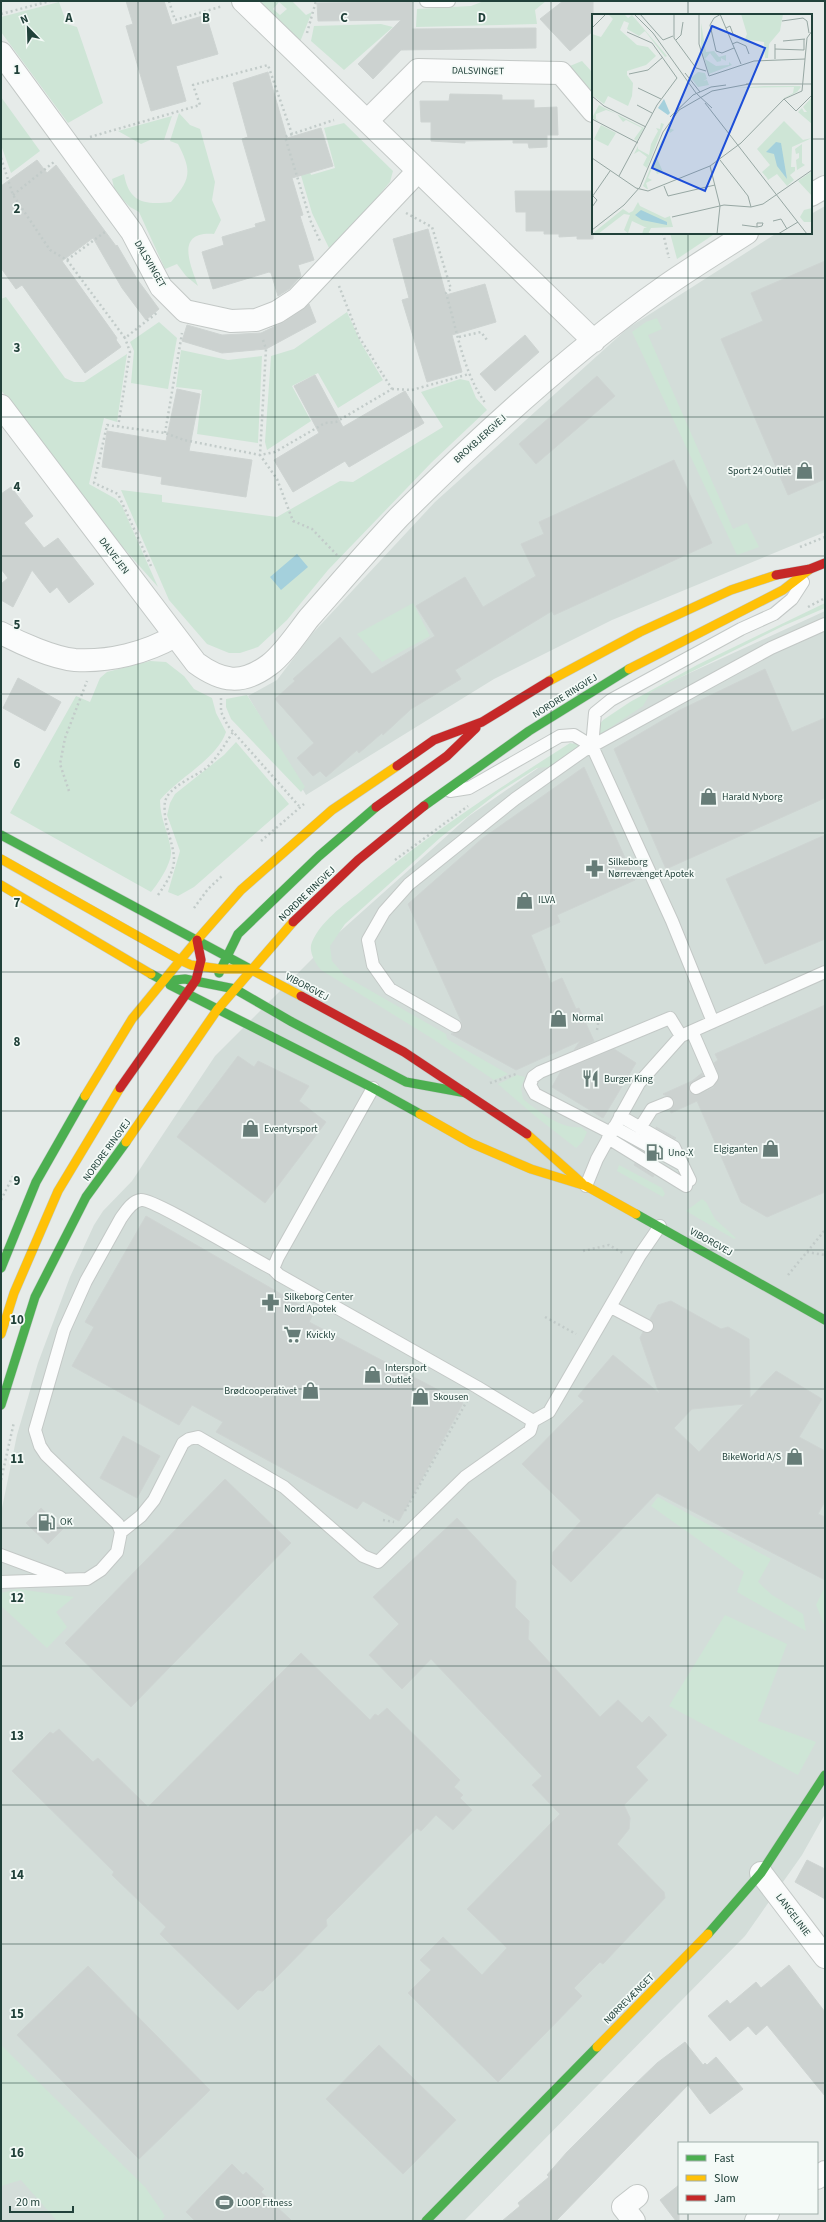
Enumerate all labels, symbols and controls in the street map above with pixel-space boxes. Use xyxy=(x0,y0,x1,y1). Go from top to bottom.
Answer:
north arrow xyxy=(8,8,48,48)
text: A xyxy=(64,9,73,27)
text: B xyxy=(202,9,210,27)
text: C xyxy=(340,9,348,27)
text: D xyxy=(478,9,486,27)
text: N xyxy=(18,11,31,28)
inset map xyxy=(592,14,812,234)
text: 1 xyxy=(14,61,21,79)
street label: DALSVINGET xyxy=(452,64,505,78)
text: 2 xyxy=(14,200,21,218)
street label: DALSVINGET xyxy=(131,238,170,291)
text: 3 xyxy=(14,339,21,357)
street label: BROKBJERGVEJ xyxy=(451,411,509,467)
shop icon: Sport 24 Outlet xyxy=(794,461,814,481)
place label: Sport 24 Outlet xyxy=(728,464,792,478)
text: 4 xyxy=(14,478,21,496)
street label: DALVEJEN xyxy=(96,535,132,577)
text: 5 xyxy=(14,616,21,634)
street label: NORDRE RINGVEJ xyxy=(530,670,600,722)
text: 6 xyxy=(14,755,21,773)
shop icon: Harald Nyborg xyxy=(699,787,719,807)
place label: Harald Nyborg xyxy=(722,790,782,804)
place label: Silkeborg Nørrevænget Apotek xyxy=(608,855,694,881)
pharmacy icon: Silkeborg Nørrevænget Apotek xyxy=(585,858,605,878)
street label: NORDRE RINGVEJ xyxy=(276,863,338,925)
shop icon: ILVA xyxy=(515,890,535,910)
place label: ILVA xyxy=(538,893,556,907)
text: 7 xyxy=(14,894,21,912)
street label: VIBORGVEJ xyxy=(283,970,331,1004)
shop icon: Normal xyxy=(549,1008,569,1028)
place label: Normal xyxy=(572,1011,604,1025)
text: 8 xyxy=(14,1033,21,1051)
restaurant icon: Burger King xyxy=(581,1069,601,1089)
place label: Burger King xyxy=(604,1072,653,1086)
street label: NORDRE RINGVEJ xyxy=(80,1116,134,1184)
shop icon: Eventyrsport xyxy=(241,1119,261,1139)
place label: Eventyrsport xyxy=(264,1122,318,1136)
shop icon: Elgiganten xyxy=(761,1139,781,1159)
place label: Elgiganten xyxy=(714,1142,758,1156)
fuel station icon: Uno-X xyxy=(645,1143,665,1163)
place label: Uno-X xyxy=(668,1146,693,1160)
text: 9 xyxy=(14,1172,21,1190)
street label: VIBORGVEJ xyxy=(687,1224,735,1260)
place label: Silkeborg Center Nord Apotek xyxy=(284,1290,354,1316)
pharmacy icon: Silkeborg Center Nord Apotek xyxy=(261,1293,281,1313)
text: 10 xyxy=(10,1311,24,1329)
supermarket icon: Kvickly xyxy=(283,1325,303,1345)
place label: Kvickly xyxy=(306,1328,336,1342)
place label: Intersport Outlet xyxy=(385,1361,427,1387)
shop icon: Intersport Outlet xyxy=(362,1364,382,1384)
shop icon: Brødcooperativet xyxy=(300,1381,320,1401)
place label: Brødcooperativet xyxy=(224,1384,298,1398)
shop icon: Skousen xyxy=(410,1387,430,1407)
place label: Skousen xyxy=(433,1390,469,1404)
shop icon: BikeWorld A/S xyxy=(784,1447,804,1467)
text: 11 xyxy=(10,1450,24,1468)
place label: BikeWorld A/S xyxy=(722,1450,781,1464)
fuel station icon: OK xyxy=(37,1512,57,1532)
place label: OK xyxy=(60,1515,73,1529)
text: 12 xyxy=(10,1589,24,1607)
text: 13 xyxy=(10,1727,24,1745)
text: 14 xyxy=(10,1866,24,1884)
street label: LANGELINIE xyxy=(772,1891,814,1939)
street label: NØRREVÆNGET xyxy=(601,1970,658,2027)
text: 15 xyxy=(10,2005,24,2023)
legend xyxy=(678,2142,818,2214)
text: 16 xyxy=(10,2144,24,2162)
text: Fast xyxy=(714,2150,734,2167)
text: Slow xyxy=(714,2170,739,2187)
scale bar xyxy=(10,2188,73,2214)
text: Jam xyxy=(714,2190,736,2207)
sports icon: LOOP Fitness xyxy=(214,2193,234,2213)
text: 20 m xyxy=(16,2194,40,2211)
place label: LOOP Fitness xyxy=(237,2196,292,2210)

